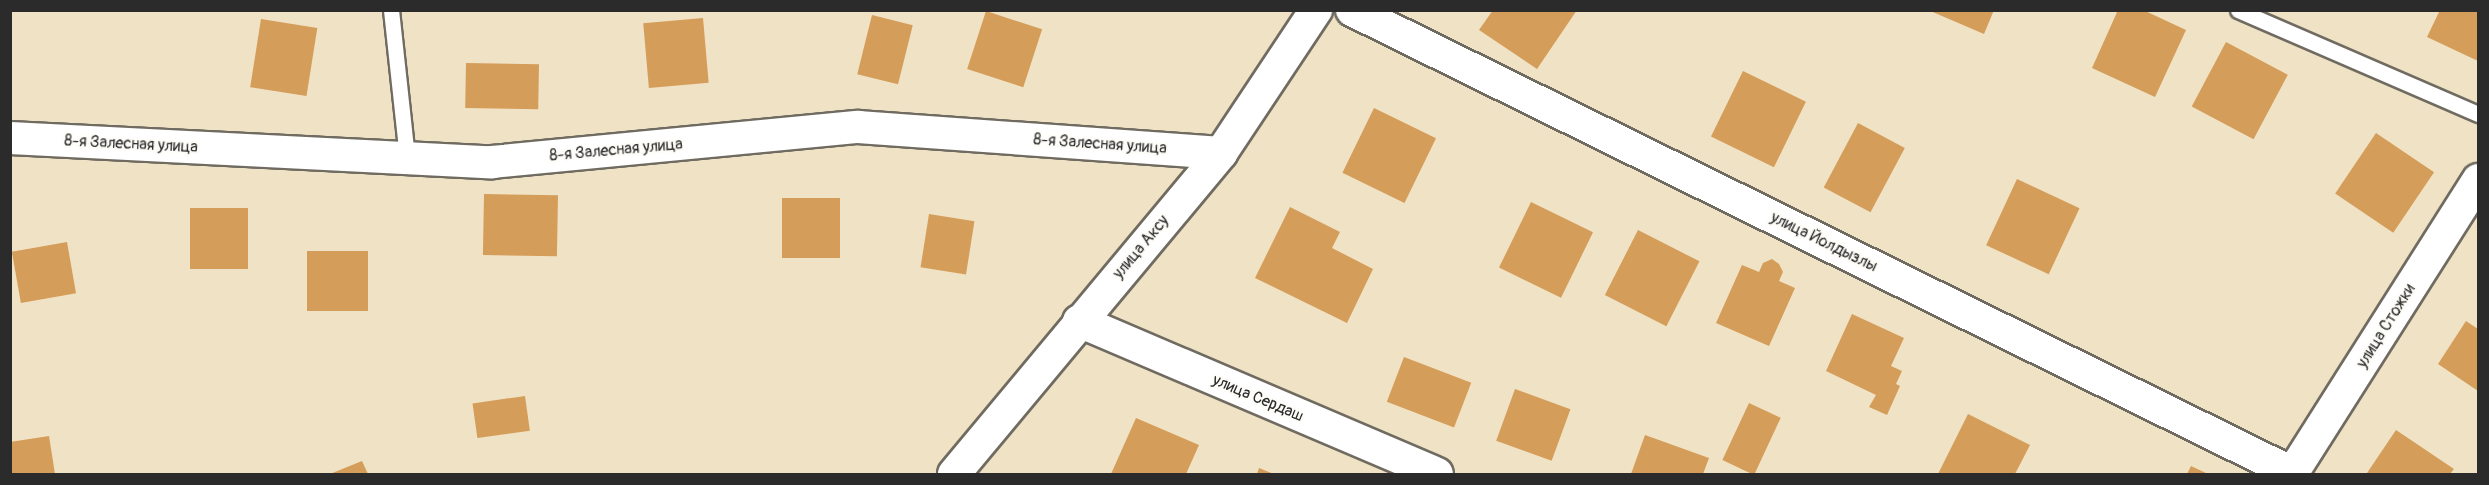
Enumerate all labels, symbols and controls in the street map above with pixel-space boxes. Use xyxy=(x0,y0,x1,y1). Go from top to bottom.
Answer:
street label: 8-я Залесная улица xyxy=(1033,130,1167,158)
street label: 8-я Залесная улица xyxy=(64,131,198,157)
street label: 8-я Залесная улица xyxy=(549,135,683,165)
street label: улица Йолдызлы xyxy=(1768,208,1880,276)
street label: улица Аксу xyxy=(1109,211,1173,283)
street label: улица Стожки xyxy=(2353,280,2419,372)
street label: улица Сердаш xyxy=(1210,370,1306,426)

